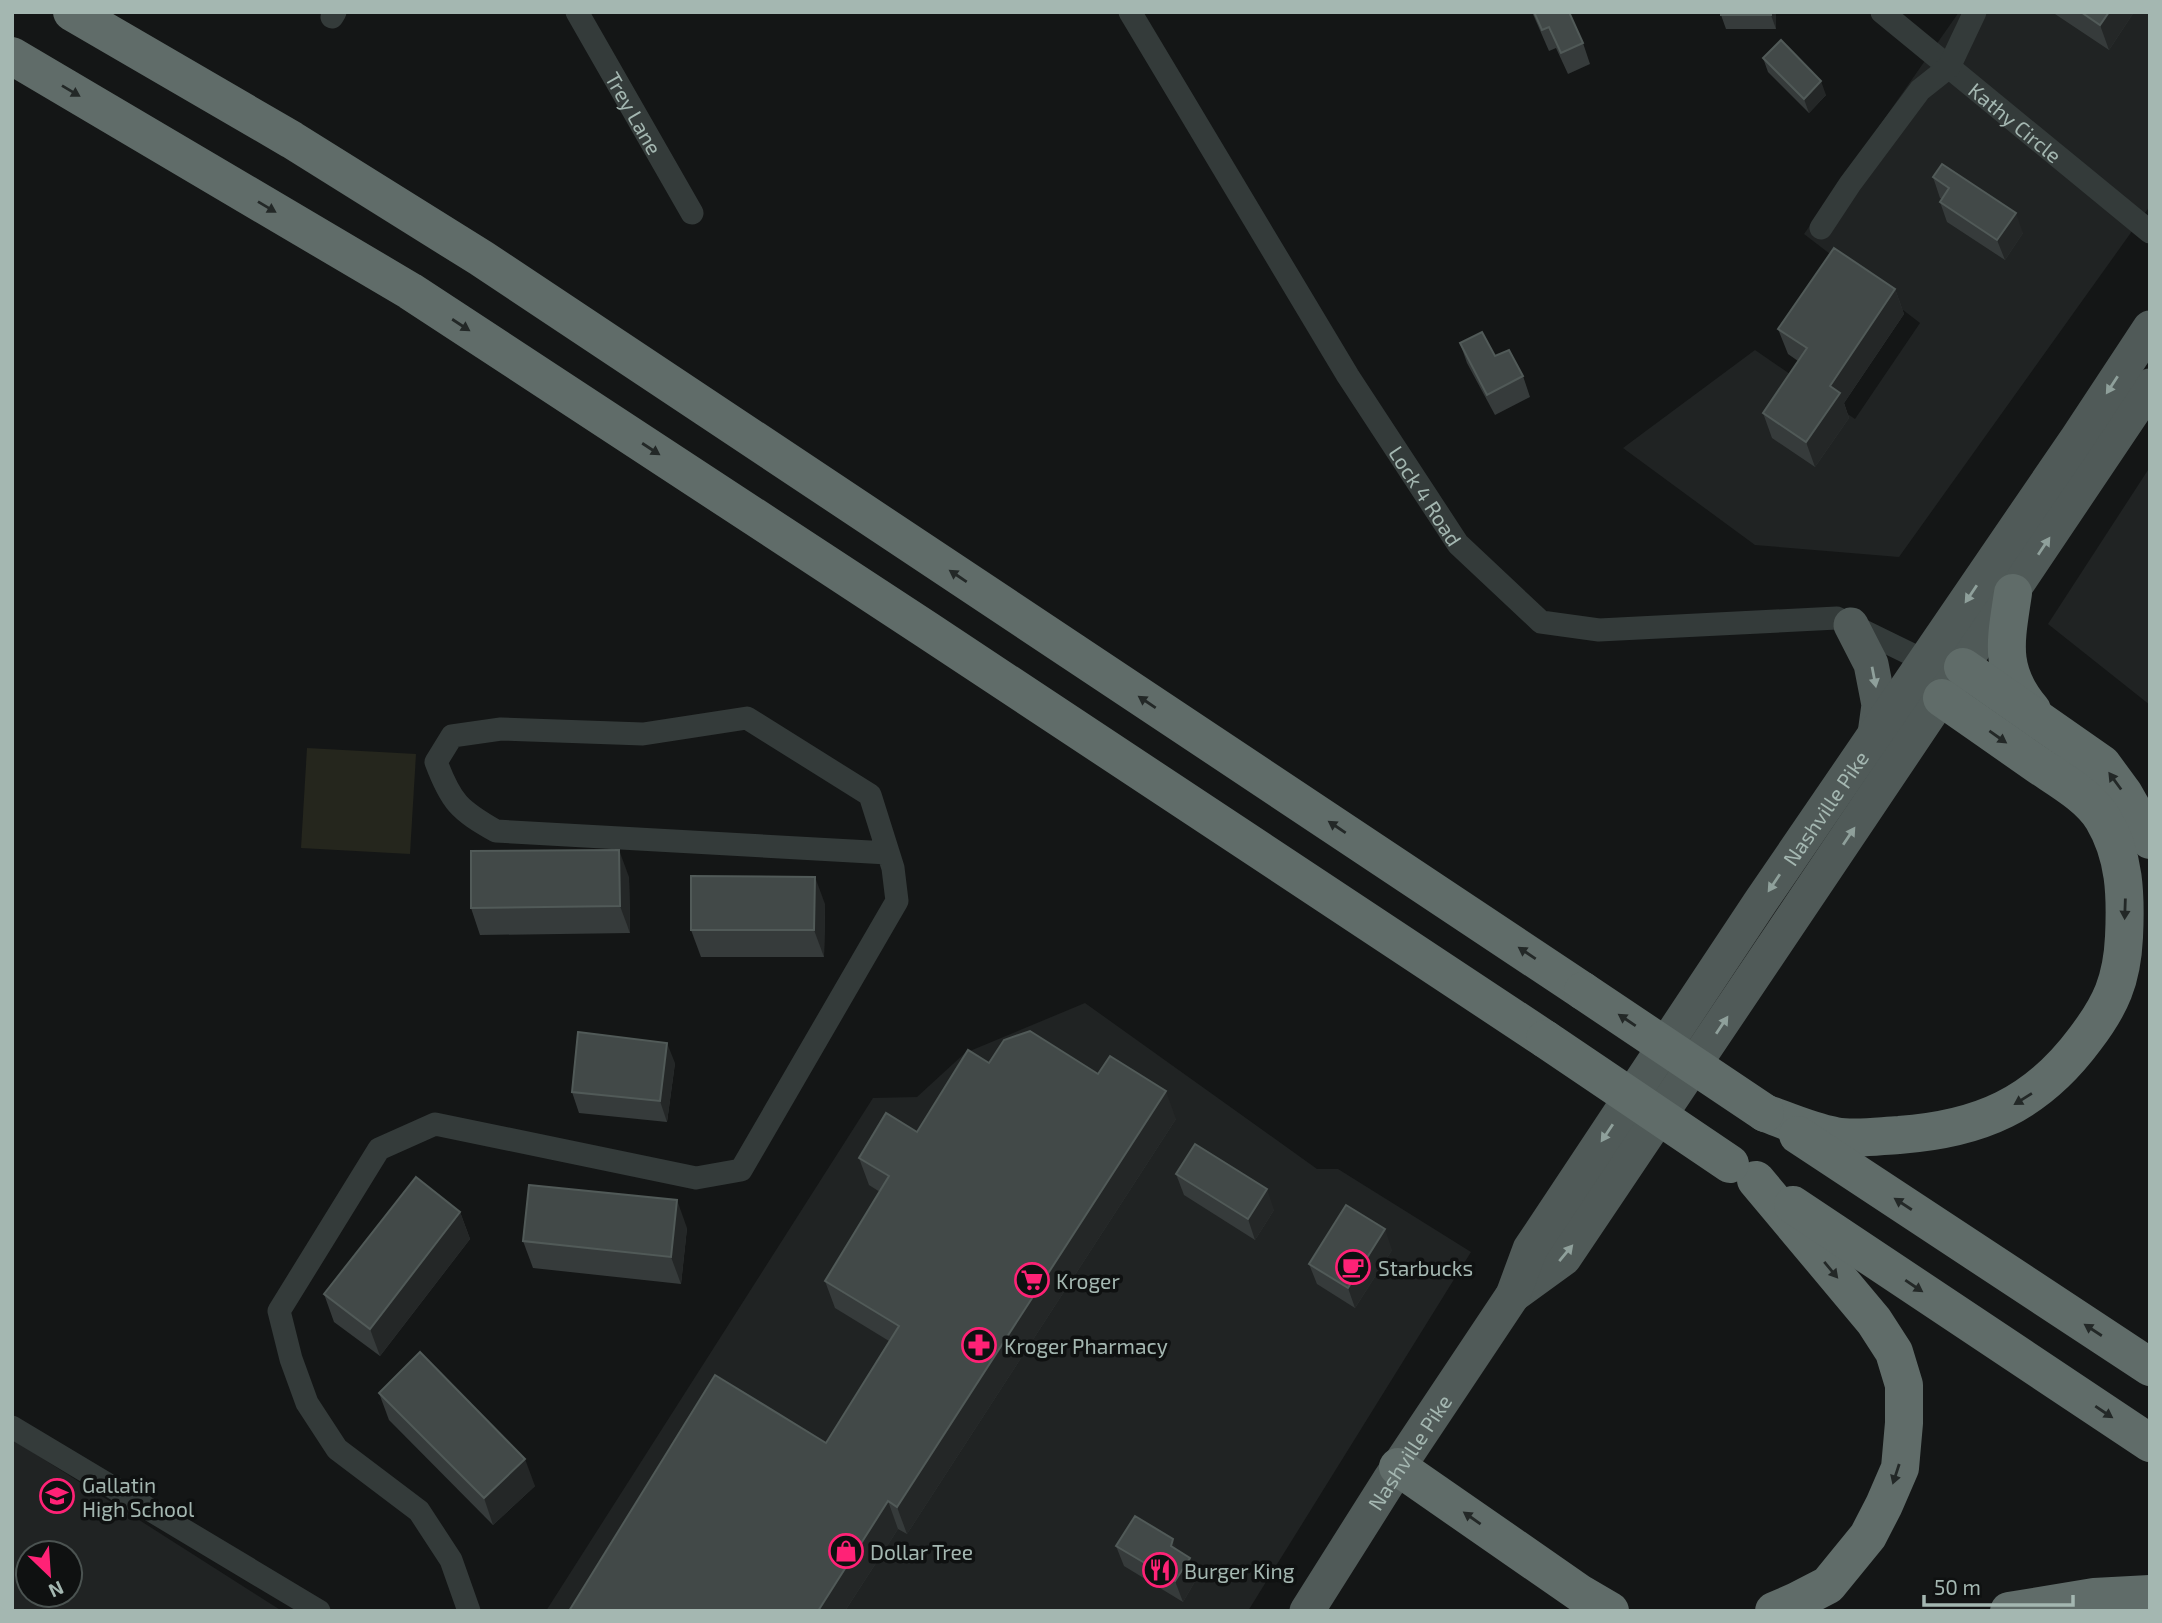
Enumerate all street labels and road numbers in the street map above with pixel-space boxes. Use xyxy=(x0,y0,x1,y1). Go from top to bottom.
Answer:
street label: Trey Lane xyxy=(601,67,668,158)
street label: Kathy Circle xyxy=(1964,76,2067,167)
street label: Lock 4 Road xyxy=(1384,441,1468,550)
street label: Nashville Pike xyxy=(1777,746,1873,870)
street label: Nashville Pike xyxy=(1362,1389,1456,1514)

